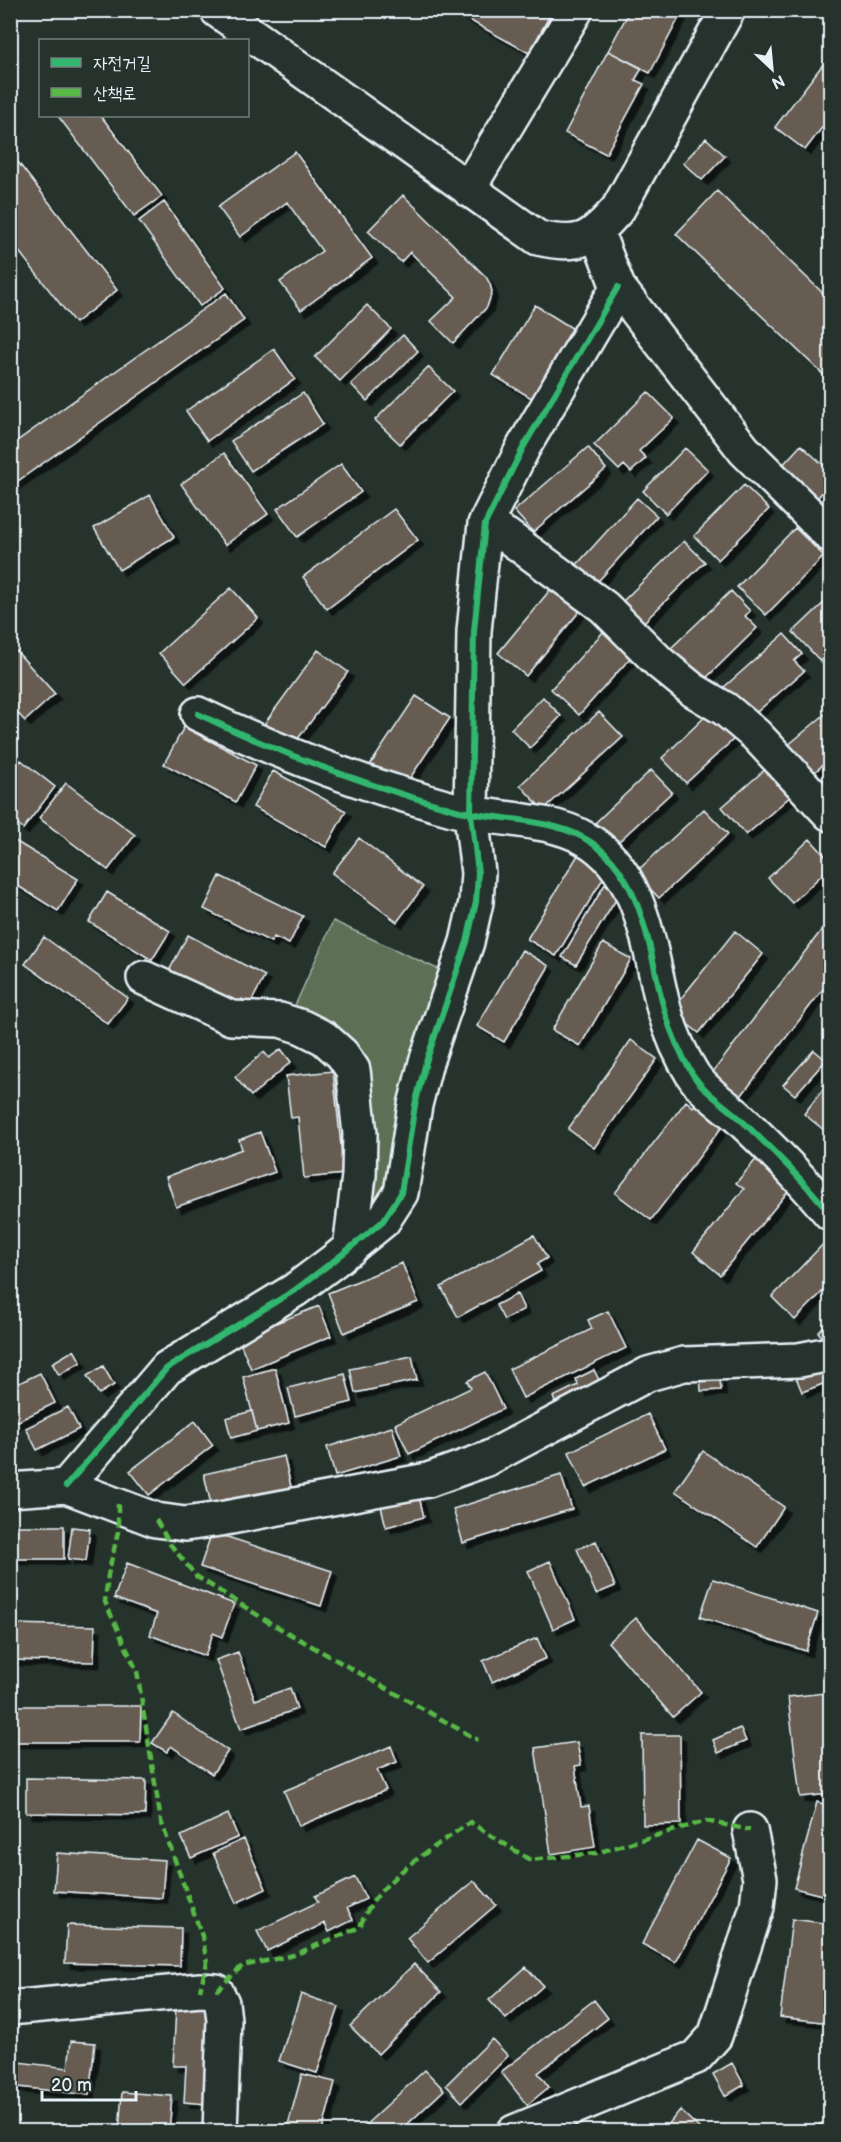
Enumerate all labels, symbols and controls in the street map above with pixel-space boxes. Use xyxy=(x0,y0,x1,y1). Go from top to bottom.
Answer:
legend xyxy=(39,39,249,117)
north arrow xyxy=(742,39,802,99)
text: 자전거길 xyxy=(93,53,151,74)
text: N xyxy=(768,70,787,92)
text: 산책로 xyxy=(93,83,136,104)
scale bar xyxy=(42,2064,136,2102)
text: 20 m xyxy=(51,2075,92,2096)

